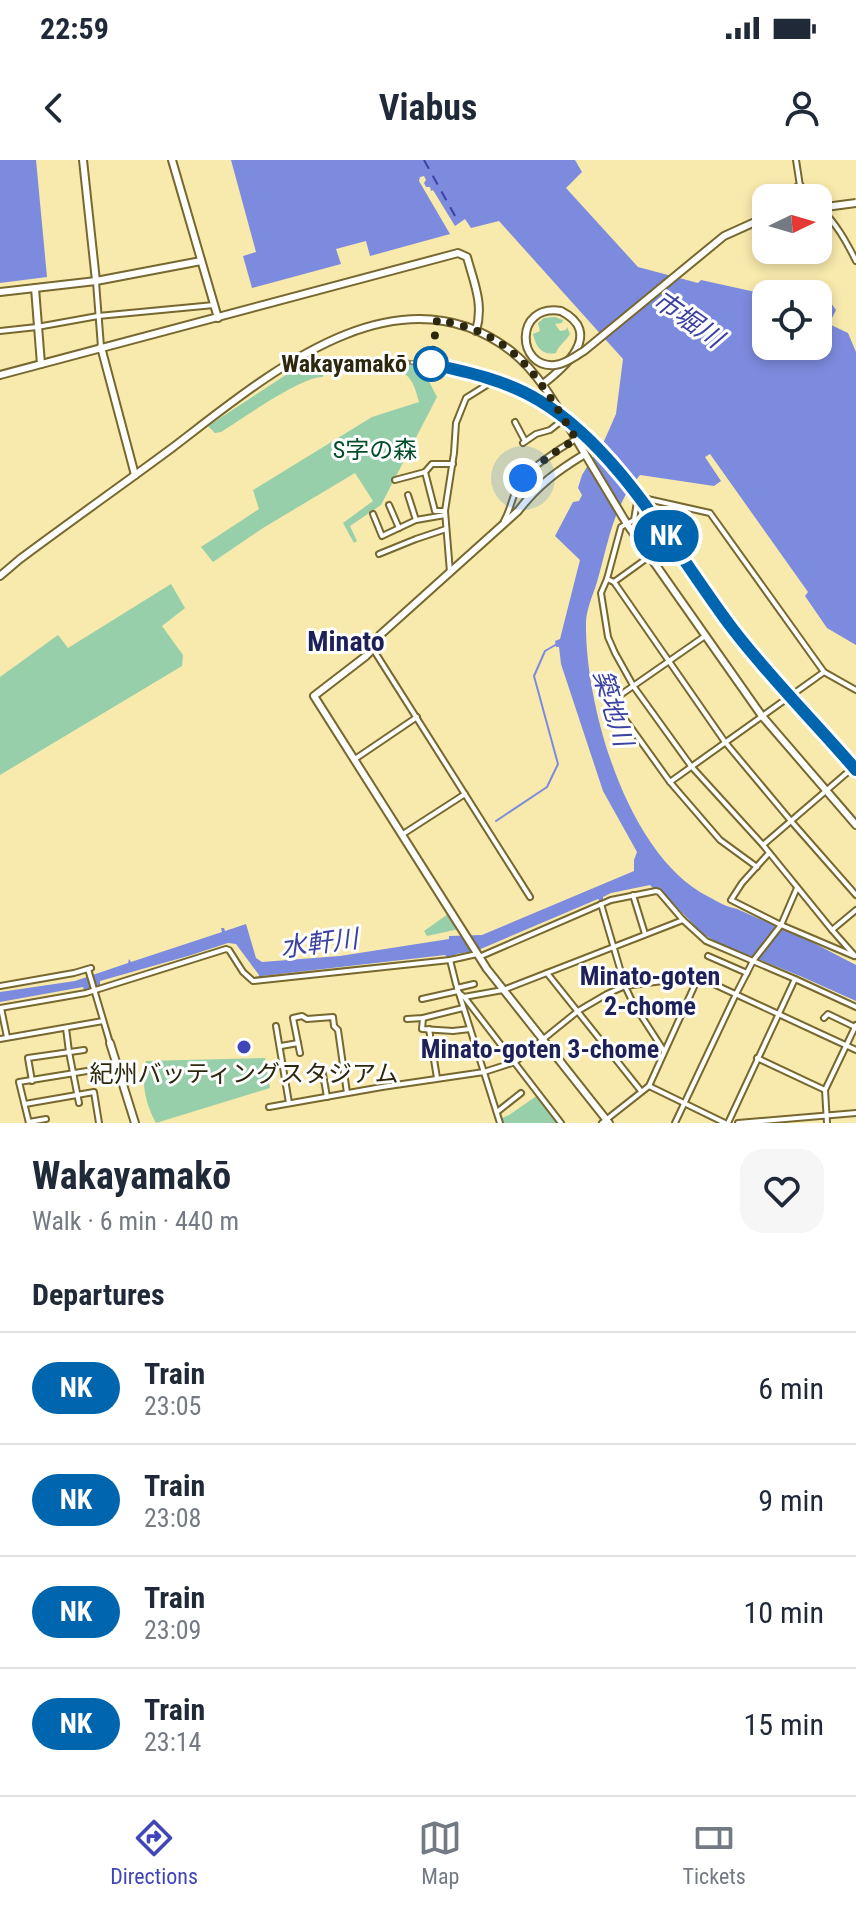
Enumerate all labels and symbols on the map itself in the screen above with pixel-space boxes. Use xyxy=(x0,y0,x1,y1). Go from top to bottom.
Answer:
north arrow xyxy=(752,184,832,264)
water label: 市堀川 xyxy=(647,284,731,355)
marker: Wakayamakō xyxy=(414,347,448,381)
place label: Wakayamakō xyxy=(281,350,407,378)
park label: S字の森 xyxy=(333,436,417,464)
your location xyxy=(503,458,543,498)
line badge: NK xyxy=(630,510,702,562)
district label: Minato xyxy=(307,625,385,658)
water label: 築地川 xyxy=(587,666,640,753)
water label: 水軒川 xyxy=(278,923,363,963)
district label: Minato-goten 2-chome xyxy=(580,961,720,1021)
district label: Minato-goten 3-chome xyxy=(421,1034,659,1064)
marker: 紀州バッティングスタジアム xyxy=(235,1038,253,1056)
place label: 紀州バッティングスタジアム xyxy=(90,1060,398,1088)

